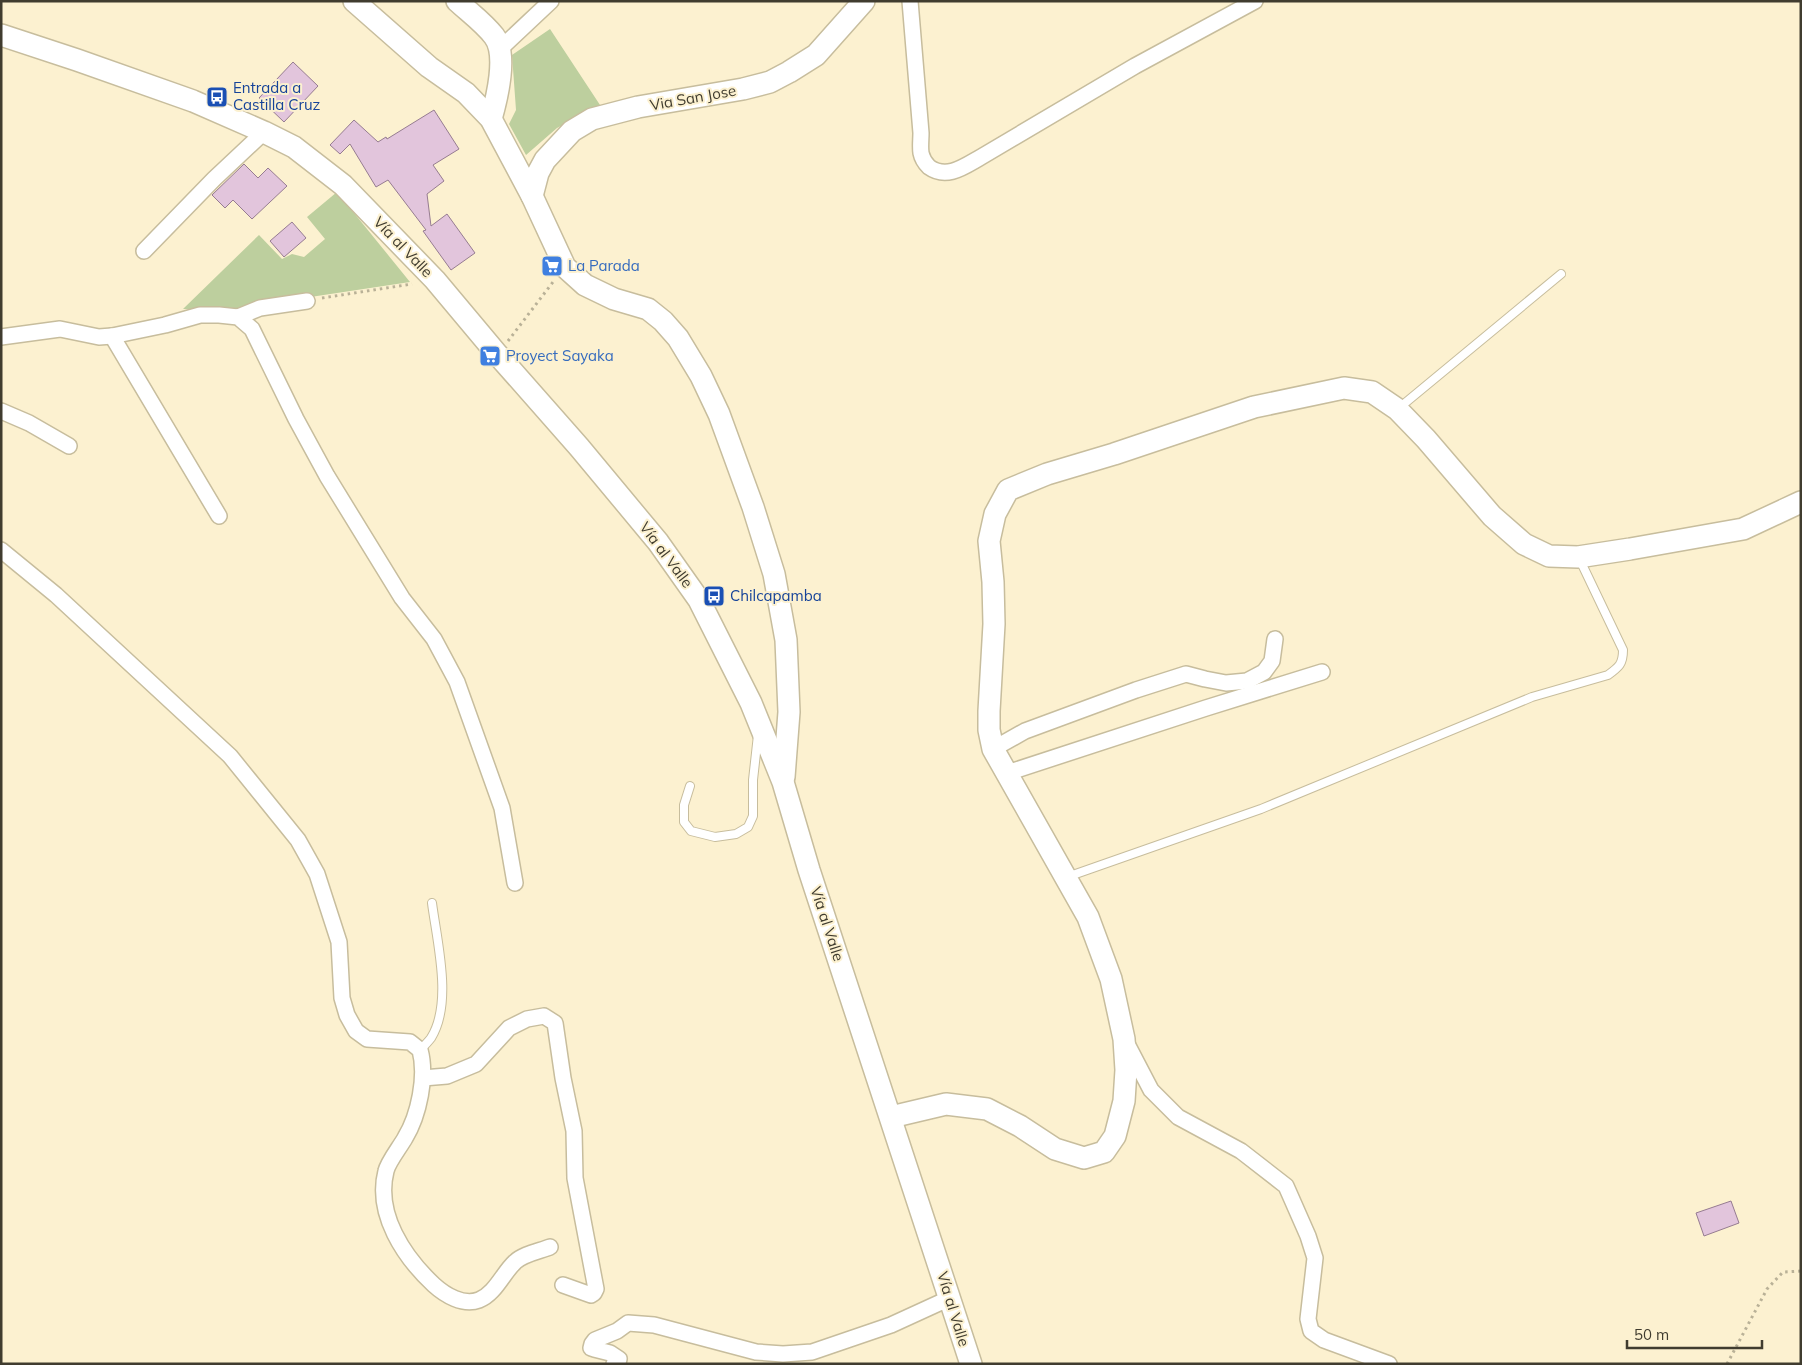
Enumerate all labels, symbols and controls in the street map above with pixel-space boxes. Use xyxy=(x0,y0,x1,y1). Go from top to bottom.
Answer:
place label: Entrada a Castilla Cruz xyxy=(233,78,321,114)
street label: Via San Jose xyxy=(648,81,737,114)
bus stop icon: Entrada a Castilla Cruz xyxy=(205,85,229,109)
street label: Vía al Valle xyxy=(370,212,437,281)
supermarket icon: La Parada xyxy=(540,254,564,278)
place label: La Parada xyxy=(568,256,640,275)
supermarket icon: Proyect Sayaka xyxy=(478,344,502,368)
place label: Proyect Sayaka xyxy=(506,346,614,365)
street label: Vía al Valle xyxy=(636,518,697,591)
bus stop icon: Chilcapamba xyxy=(702,584,726,608)
place label: Chilcapamba xyxy=(730,586,822,605)
street label: Vía al Valle xyxy=(806,884,848,964)
street label: Vía al Valle xyxy=(933,1269,974,1349)
scale bar xyxy=(1627,1318,1762,1350)
text: 50 m xyxy=(1634,1325,1669,1344)

